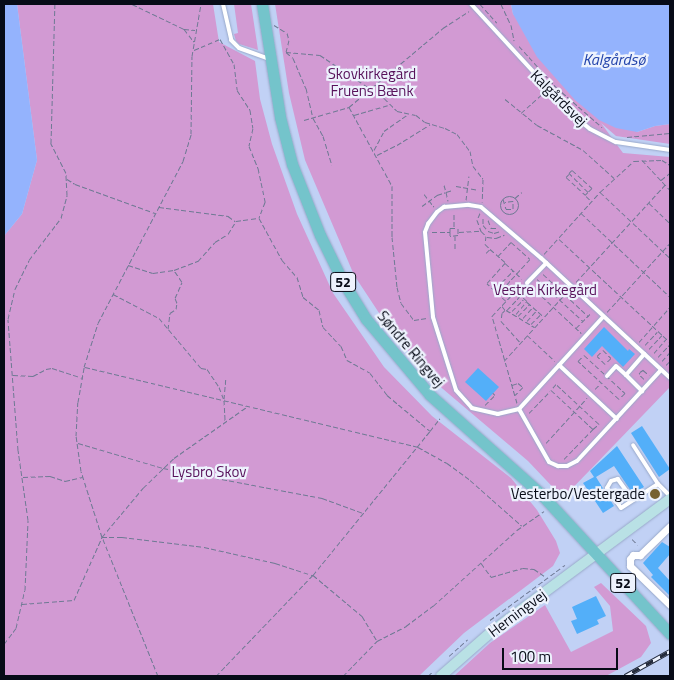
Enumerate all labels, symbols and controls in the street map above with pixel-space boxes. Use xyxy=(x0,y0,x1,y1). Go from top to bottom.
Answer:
water label: Kalgårdsø xyxy=(583,49,645,69)
park label: Skovkirkegård Fruens Bænk xyxy=(328,64,416,99)
street label: Kalgårdsvej xyxy=(527,66,591,130)
road number: 52 xyxy=(329,270,357,294)
park label: Vestre Kirkegård xyxy=(493,281,597,299)
street label: Søndre Ringvej xyxy=(374,307,448,391)
park label: Lysbro Skov xyxy=(172,463,246,481)
place label: Vesterbo/Vestergade xyxy=(511,485,645,503)
marker: Vesterbo/Vestergade xyxy=(649,488,661,500)
road number: 52 xyxy=(609,572,637,594)
street label: Herningvej xyxy=(484,585,550,641)
scale bar xyxy=(504,638,620,670)
text: 100 m xyxy=(510,645,551,668)

